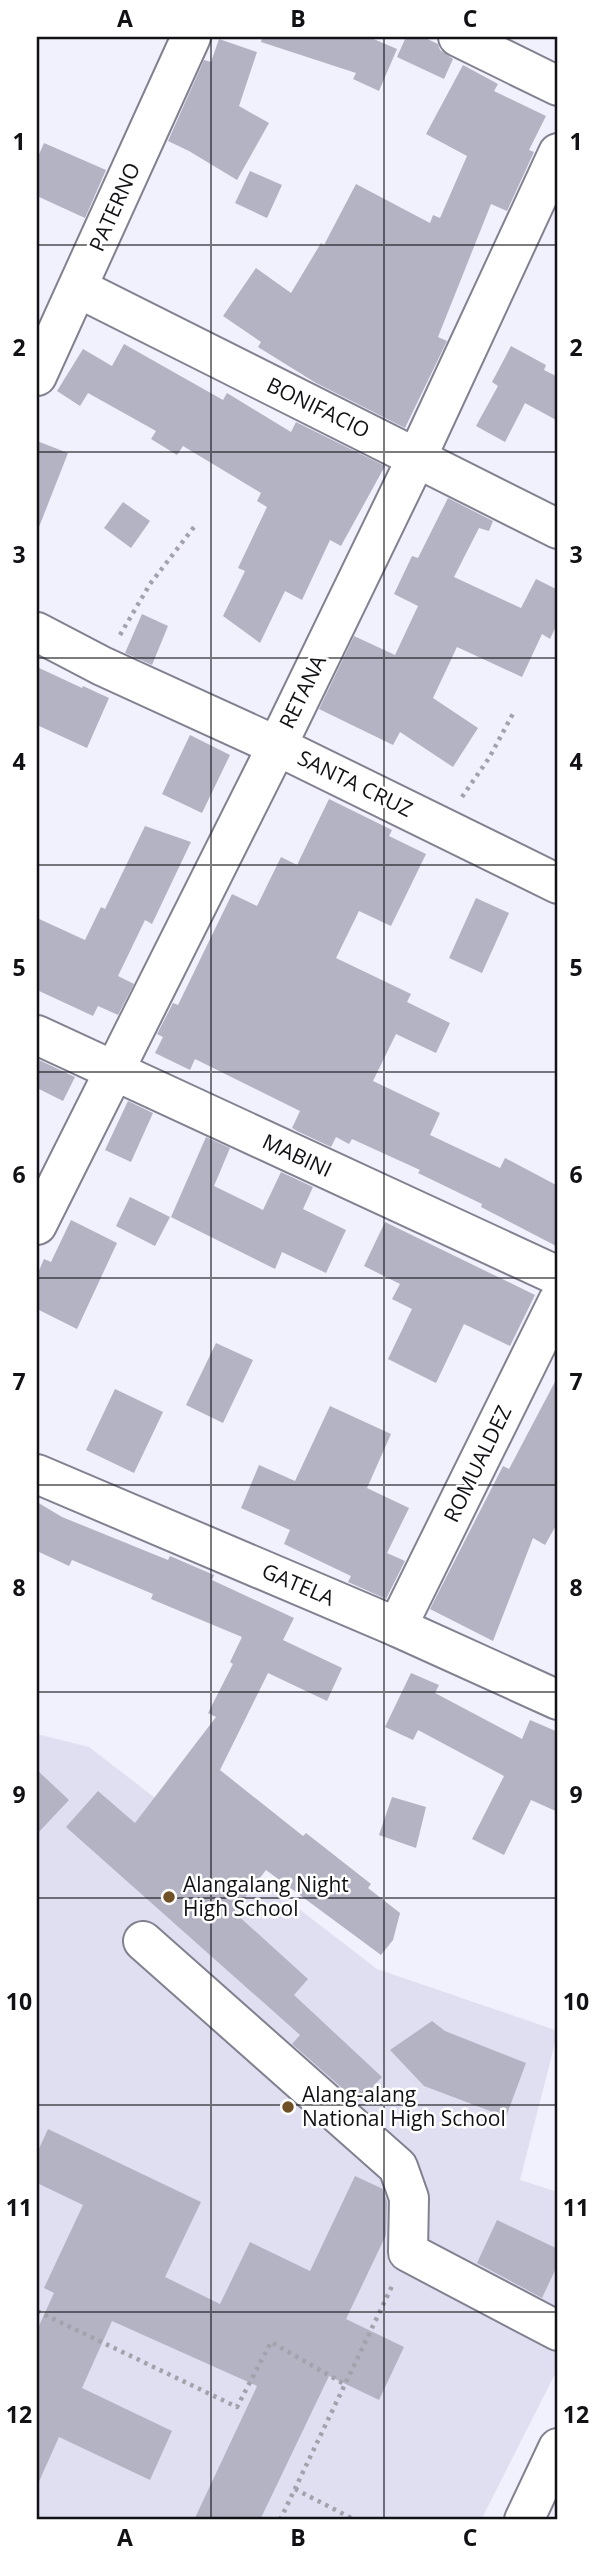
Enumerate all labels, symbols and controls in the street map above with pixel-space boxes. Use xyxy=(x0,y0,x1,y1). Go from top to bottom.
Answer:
text: A xyxy=(117,2,133,34)
text: B xyxy=(290,2,306,34)
text: C xyxy=(463,2,477,34)
text: 1 xyxy=(12,125,26,157)
text: 1 xyxy=(569,125,583,157)
street label: PATERNO xyxy=(82,158,146,255)
text: 2 xyxy=(12,331,26,363)
text: 2 xyxy=(569,331,583,363)
street label: BONIFACIO xyxy=(262,370,375,444)
text: 3 xyxy=(12,538,26,570)
text: 3 xyxy=(569,538,583,570)
street label: RETANA xyxy=(272,649,332,733)
street label: SANTA CRUZ xyxy=(293,743,417,823)
text: 4 xyxy=(12,745,26,777)
text: 4 xyxy=(569,745,583,777)
text: 5 xyxy=(12,951,26,983)
text: 5 xyxy=(569,951,583,983)
street label: MABINI xyxy=(258,1127,337,1183)
text: 6 xyxy=(12,1158,26,1190)
text: 6 xyxy=(569,1158,583,1190)
text: 7 xyxy=(12,1365,26,1397)
text: 7 xyxy=(569,1365,583,1397)
street label: ROMUALDEZ xyxy=(437,1401,517,1527)
street label: GATELA xyxy=(258,1556,340,1612)
text: 8 xyxy=(12,1571,26,1603)
text: 8 xyxy=(569,1571,583,1603)
text: 9 xyxy=(12,1778,26,1810)
text: 9 xyxy=(569,1778,583,1810)
place label: Alangalang Night High School xyxy=(183,1870,349,1922)
marker: Alangalang Night High School xyxy=(161,1889,177,1905)
text: 10 xyxy=(6,1985,32,2017)
text: 10 xyxy=(563,1985,589,2017)
place label: Alang-alang National High School xyxy=(302,2080,506,2132)
marker: Alang-alang National High School xyxy=(280,2099,296,2115)
text: 11 xyxy=(6,2191,32,2223)
text: 11 xyxy=(563,2191,589,2223)
text: 12 xyxy=(6,2398,32,2430)
text: 12 xyxy=(563,2398,589,2430)
text: A xyxy=(117,2521,133,2553)
text: B xyxy=(290,2521,306,2553)
text: C xyxy=(463,2521,477,2553)

